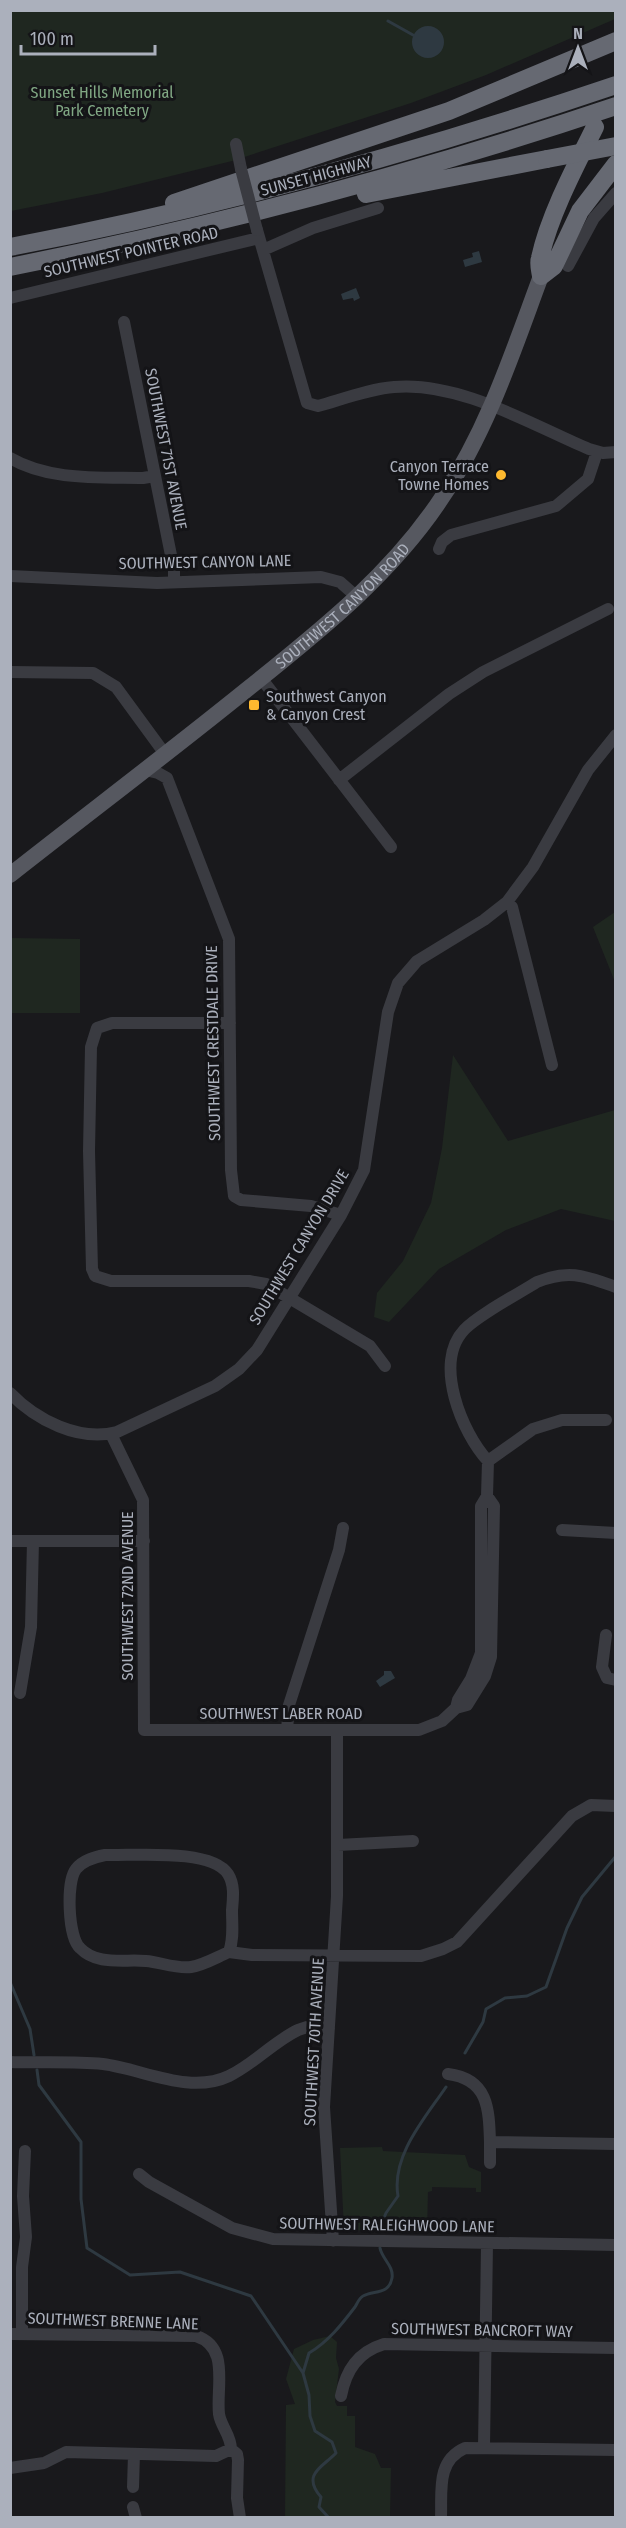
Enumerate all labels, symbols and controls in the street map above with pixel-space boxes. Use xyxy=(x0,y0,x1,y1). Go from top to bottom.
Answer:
scale bar xyxy=(21,18,154,56)
north arrow xyxy=(548,18,608,78)
text: N xyxy=(573,24,583,43)
text: 100 m xyxy=(30,28,74,50)
park label: Sunset Hills Memorial Park Cemetery xyxy=(31,83,173,120)
street label: SUNSET HIGHWAY xyxy=(258,152,374,200)
street label: SOUTHWEST POINTER ROAD xyxy=(42,223,220,281)
street label: SOUTHWEST 71ST AVENUE xyxy=(141,367,191,531)
place label: Canyon Terrace Towne Homes xyxy=(390,457,489,494)
marker: Canyon Terrace Towne Homes xyxy=(494,468,508,482)
street label: SOUTHWEST CANYON ROAD xyxy=(271,539,413,672)
street label: SOUTHWEST CANYON LANE xyxy=(119,551,291,573)
place label: Southwest Canyon & Canyon Crest xyxy=(266,687,387,724)
marker: Southwest Canyon & Canyon Crest xyxy=(247,698,261,712)
street label: SOUTHWEST CRESTDALE DRIVE xyxy=(202,945,224,1141)
street label: SOUTHWEST CANYON DRIVE xyxy=(245,1166,353,1328)
street label: SOUTHWEST 72ND AVENUE xyxy=(118,1511,137,1681)
street label: SOUTHWEST LABER ROAD xyxy=(200,1704,363,1723)
street label: SOUTHWEST 70TH AVENUE xyxy=(300,1958,328,2126)
street label: SOUTHWEST RALEIGHWOOD LANE xyxy=(279,2214,495,2236)
street label: SOUTHWEST BRENNE LANE xyxy=(27,2309,199,2333)
street label: SOUTHWEST BANCROFT WAY xyxy=(391,2319,573,2341)

